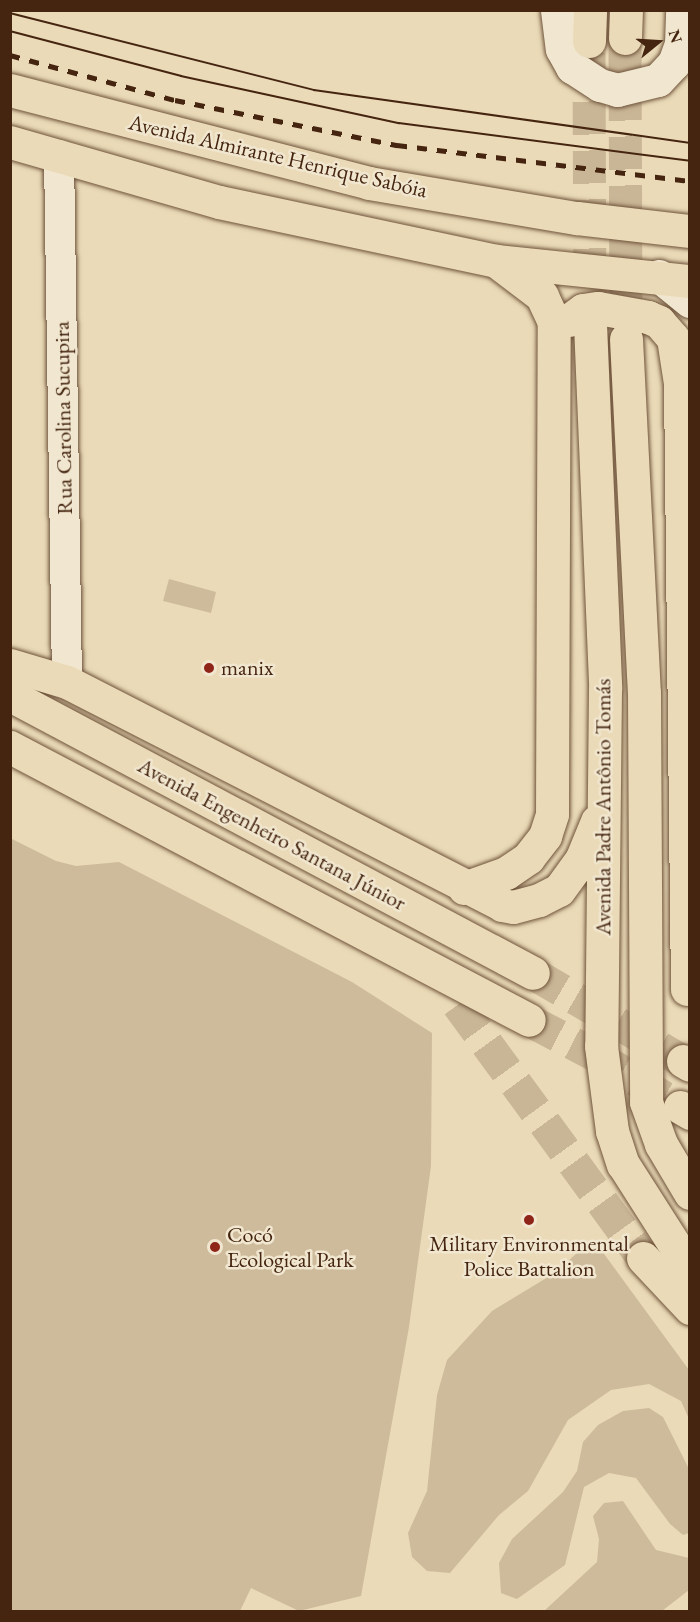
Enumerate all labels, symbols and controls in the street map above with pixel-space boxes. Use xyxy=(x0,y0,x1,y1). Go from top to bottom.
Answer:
north arrow xyxy=(628,12,688,72)
text: N xyxy=(664,27,688,46)
street label: Avenida Almirante Henrique Sabóia xyxy=(126,109,430,203)
street label: Rua Carolina Sucupira xyxy=(48,321,78,515)
place label: manix xyxy=(221,655,273,681)
marker: manix xyxy=(202,661,216,675)
street label: Avenida Padre Antônio Tomás xyxy=(590,678,616,936)
street label: Avenida Engenheiro Santana Júnior xyxy=(133,752,411,916)
marker: Military Environmental Police Battalion xyxy=(522,1213,536,1227)
place label: Cocó Ecological Park xyxy=(227,1221,354,1272)
place label: Military Environmental Police Battalion xyxy=(429,1230,629,1282)
marker: Cocó Ecological Park xyxy=(208,1240,222,1254)

